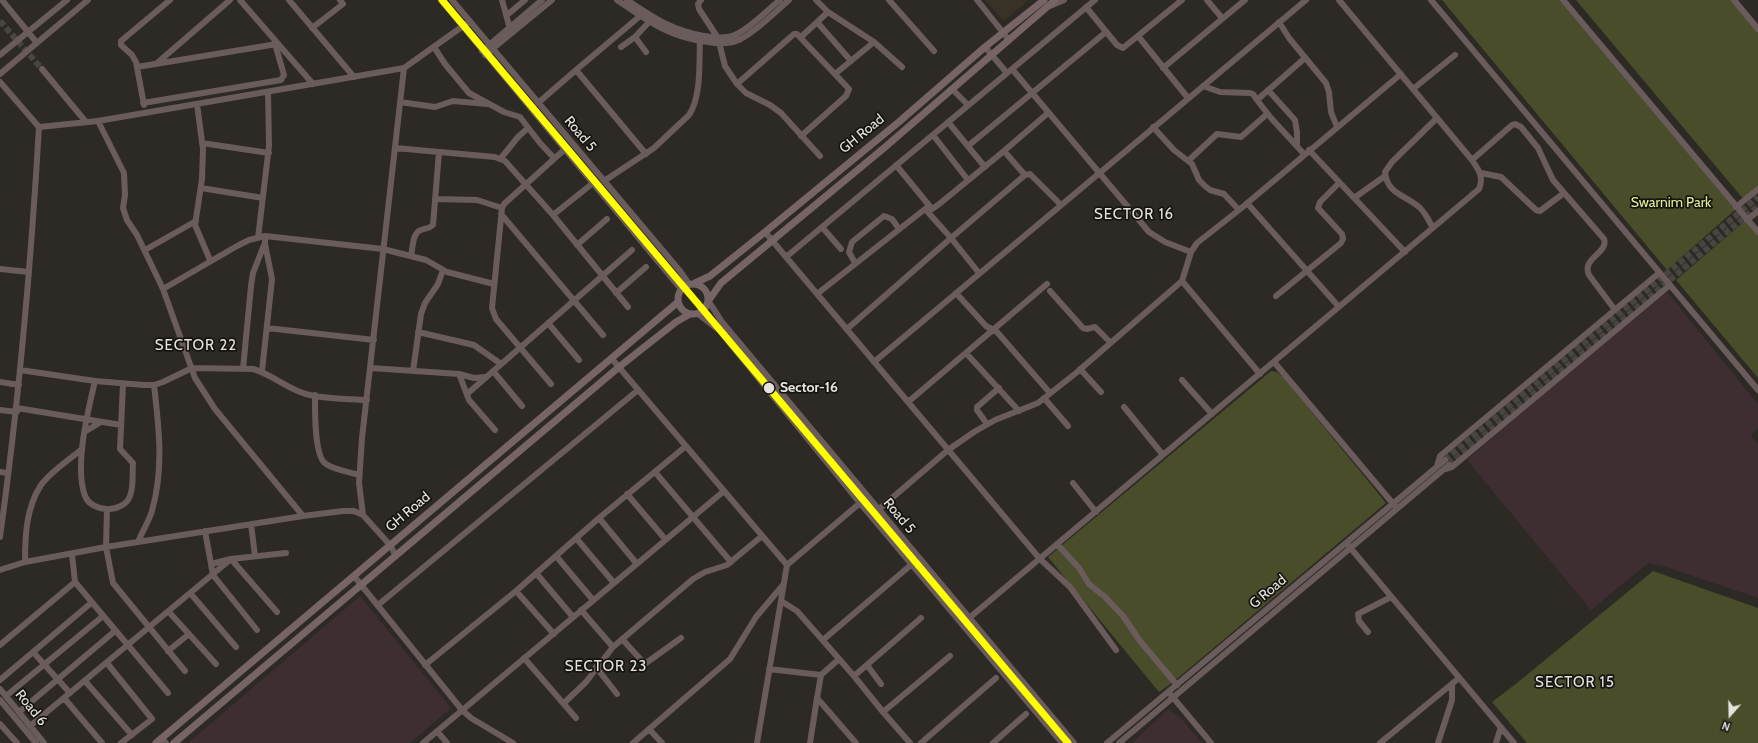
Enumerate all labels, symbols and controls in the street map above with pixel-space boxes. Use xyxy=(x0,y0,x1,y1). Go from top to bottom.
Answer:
street label: GH Road xyxy=(836,111,888,157)
street label: Road 5 xyxy=(560,113,600,155)
park label: Swarnim Park xyxy=(1631,195,1711,211)
district label: SECTOR 16 xyxy=(1094,206,1174,224)
district label: SECTOR 22 xyxy=(155,337,237,355)
place label: Sector-16 xyxy=(780,380,838,396)
marker: Sector-16 xyxy=(762,381,776,395)
street label: GH Road xyxy=(382,489,434,535)
street label: Road 5 xyxy=(879,495,919,537)
street label: G Road xyxy=(1246,572,1290,612)
district label: SECTOR 23 xyxy=(565,658,647,676)
district label: SECTOR 15 xyxy=(1535,674,1615,692)
street label: Road 6 xyxy=(11,687,51,729)
north arrow xyxy=(1710,695,1750,735)
text: N xyxy=(1720,718,1732,734)

